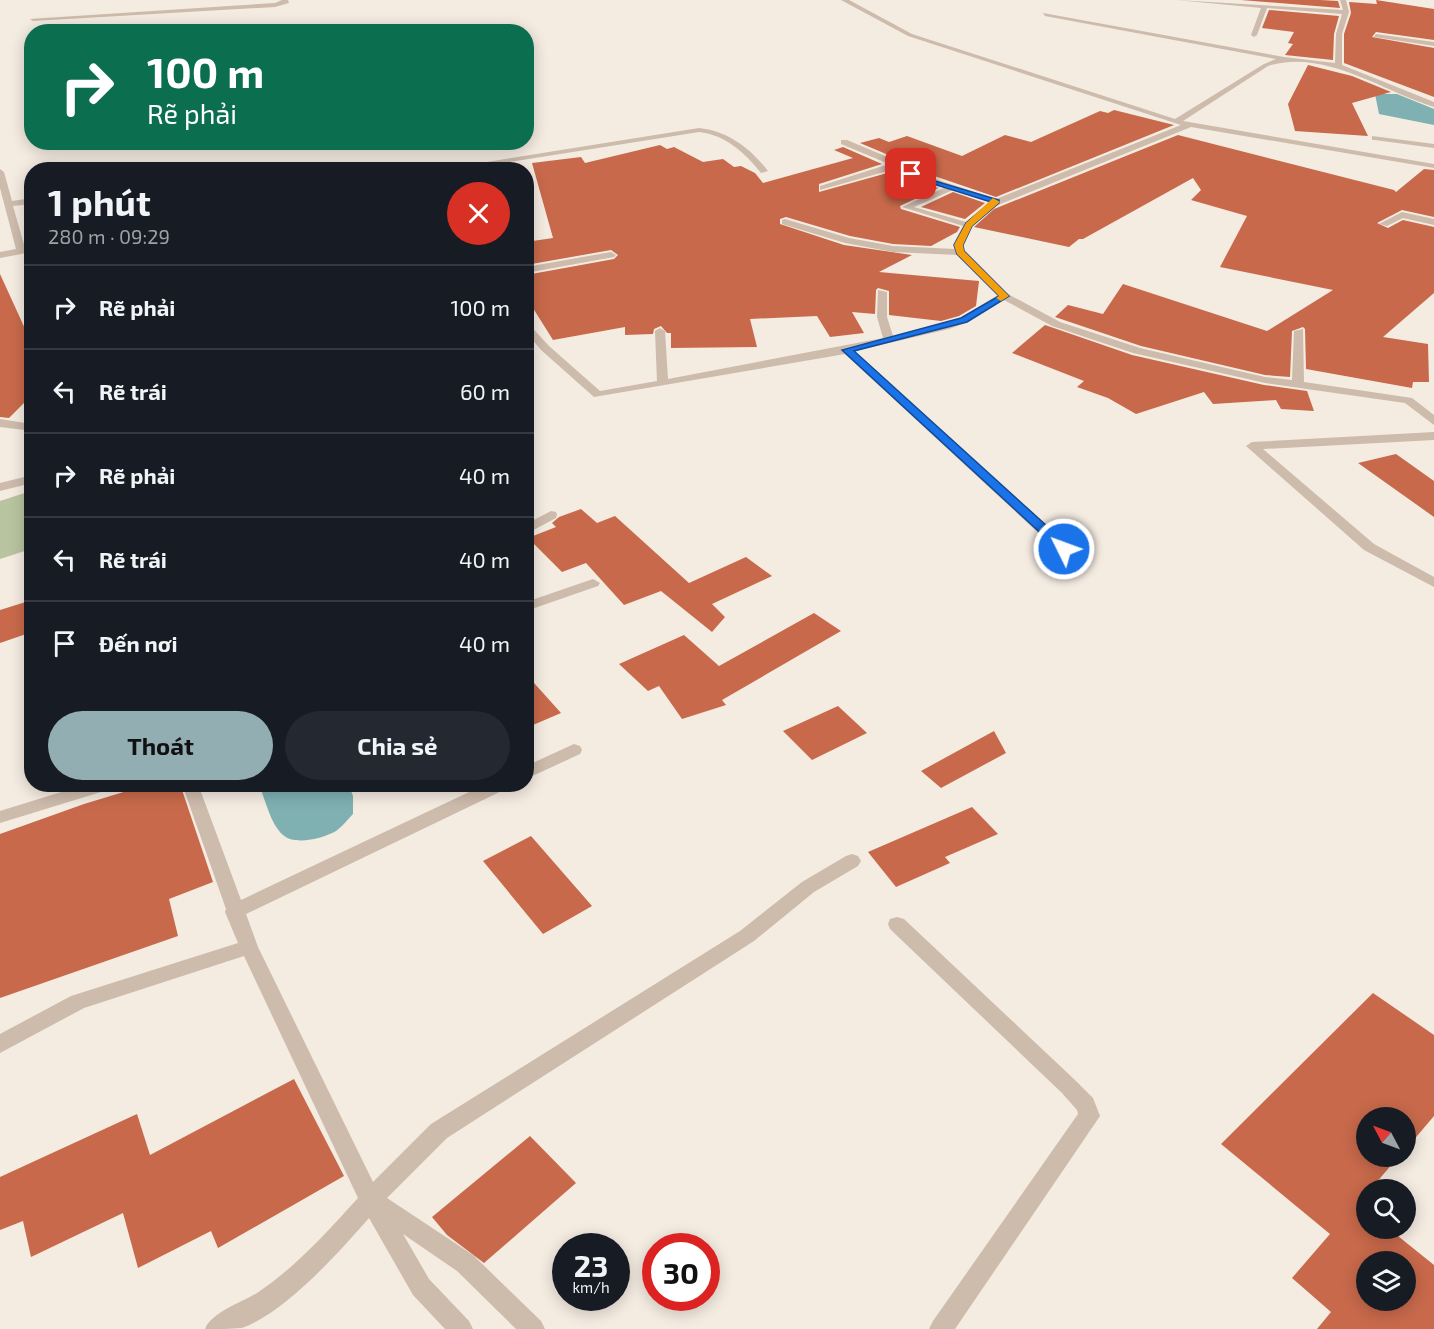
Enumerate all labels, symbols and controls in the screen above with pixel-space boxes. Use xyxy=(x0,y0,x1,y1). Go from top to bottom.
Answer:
text: 100 m xyxy=(147,46,264,96)
icon: right xyxy=(48,48,126,126)
text: Rẽ phải xyxy=(147,97,237,129)
pin xyxy=(885,148,936,199)
icon: arrive xyxy=(894,157,927,190)
text: 1 phút xyxy=(48,180,151,223)
button: close xyxy=(447,182,510,245)
text: 280 m · 09:29 xyxy=(48,224,170,248)
icon: right xyxy=(48,291,81,324)
text: Rẽ phải xyxy=(99,294,175,320)
text: 100 m xyxy=(451,294,510,320)
icon: left xyxy=(48,375,81,408)
text: Rẽ trái xyxy=(99,378,167,404)
text: 60 m xyxy=(460,378,510,404)
icon: right xyxy=(48,459,81,492)
text: Rẽ phải xyxy=(99,462,175,488)
text: 40 m xyxy=(459,462,510,488)
position arrow xyxy=(1032,517,1096,581)
icon: left xyxy=(48,543,81,576)
text: Rẽ trái xyxy=(99,546,167,572)
text: 40 m xyxy=(459,546,510,572)
icon: arrive xyxy=(48,627,81,660)
text: Đến nơi xyxy=(99,630,177,656)
text: 40 m xyxy=(459,630,510,656)
button: Thoát xyxy=(48,711,273,780)
button: Chia sẻ xyxy=(285,711,510,780)
north arrow xyxy=(1356,1107,1416,1167)
map controls xyxy=(1356,1107,1416,1311)
button: search xyxy=(1356,1179,1416,1239)
speed limit sign: 30 xyxy=(642,1233,720,1311)
text: 23 xyxy=(574,1247,608,1283)
button: layers xyxy=(1356,1251,1416,1311)
text: km/h xyxy=(572,1278,610,1296)

